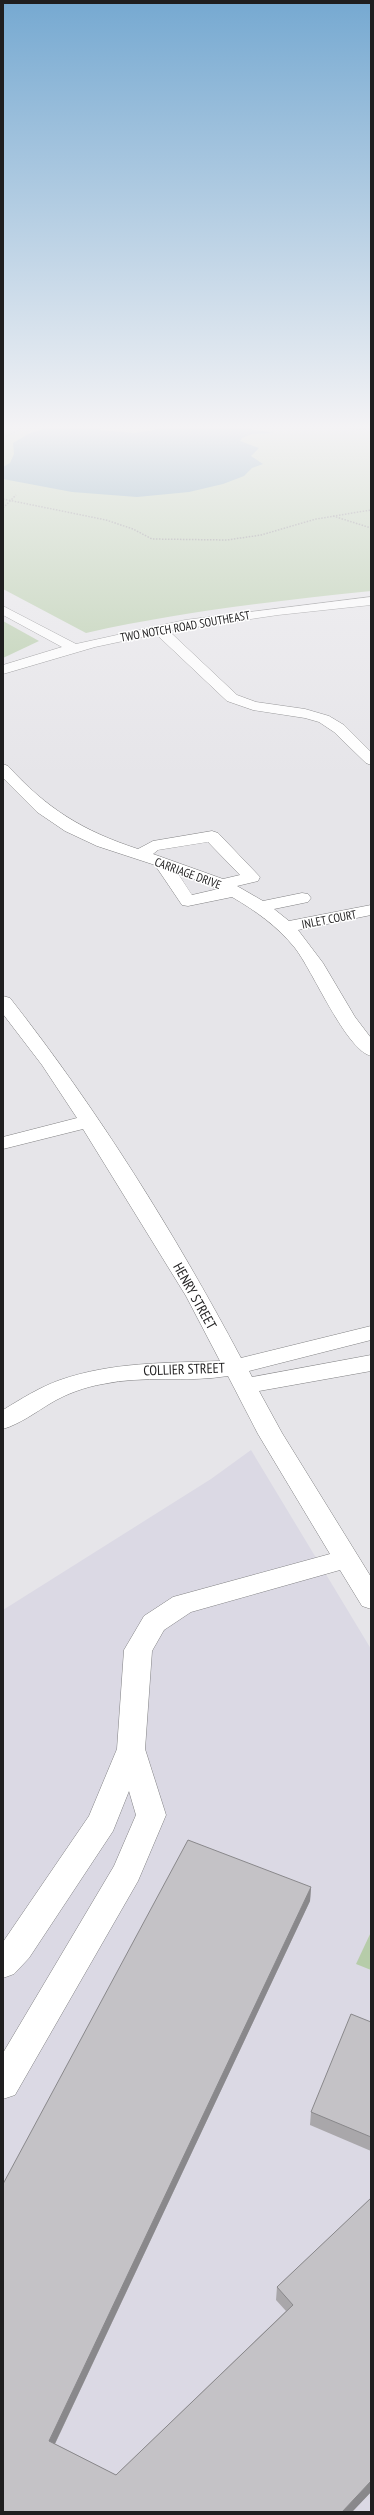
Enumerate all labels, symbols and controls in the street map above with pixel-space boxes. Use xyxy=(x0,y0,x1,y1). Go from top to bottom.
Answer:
street label: TWO NOTCH ROAD SOUTHEAST xyxy=(119,607,252,645)
street label: CARRIAGE DRIVE xyxy=(153,854,223,892)
street label: INLET COURT xyxy=(300,906,358,932)
street label: HENRY STREET xyxy=(169,1260,221,1333)
street label: COLLIER STREET xyxy=(143,1359,226,1379)

